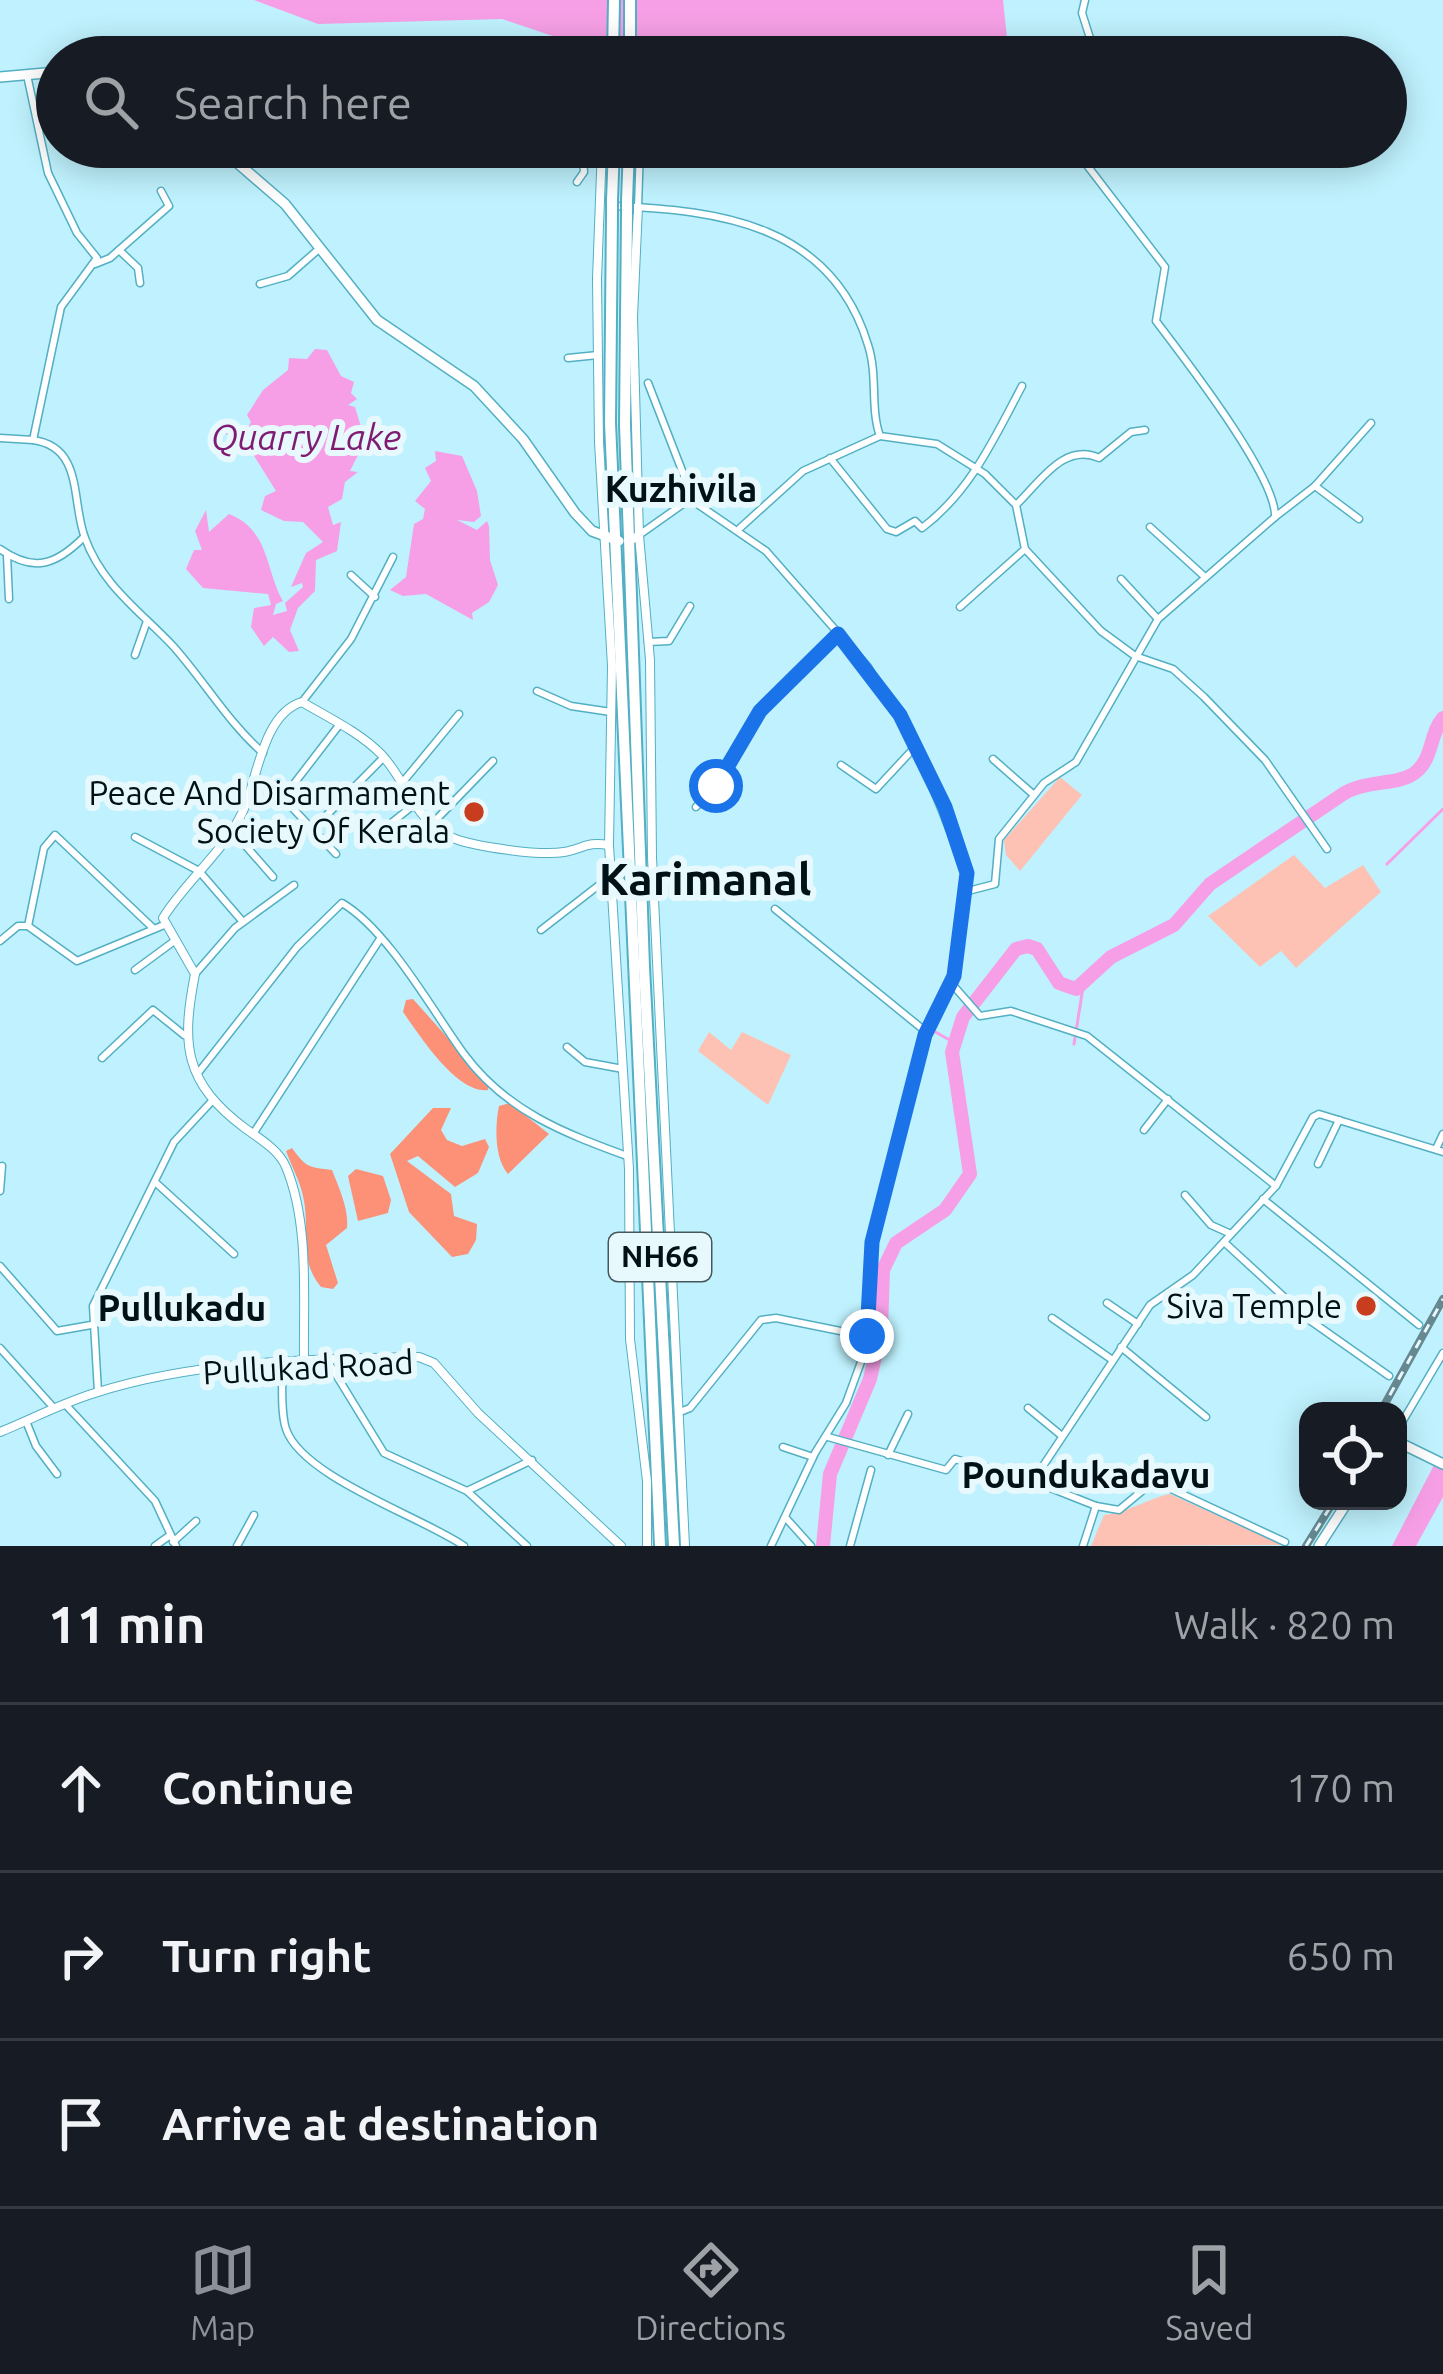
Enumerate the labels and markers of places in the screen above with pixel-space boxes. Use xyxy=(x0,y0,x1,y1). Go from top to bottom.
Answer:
place label: Peace And Disarmament Society Of Kerala xyxy=(89,774,450,849)
marker: Peace And Disarmament Society Of Kerala xyxy=(461,799,487,825)
place label: Siva Temple xyxy=(1167,1287,1342,1324)
marker: Siva Temple xyxy=(1353,1293,1379,1319)

